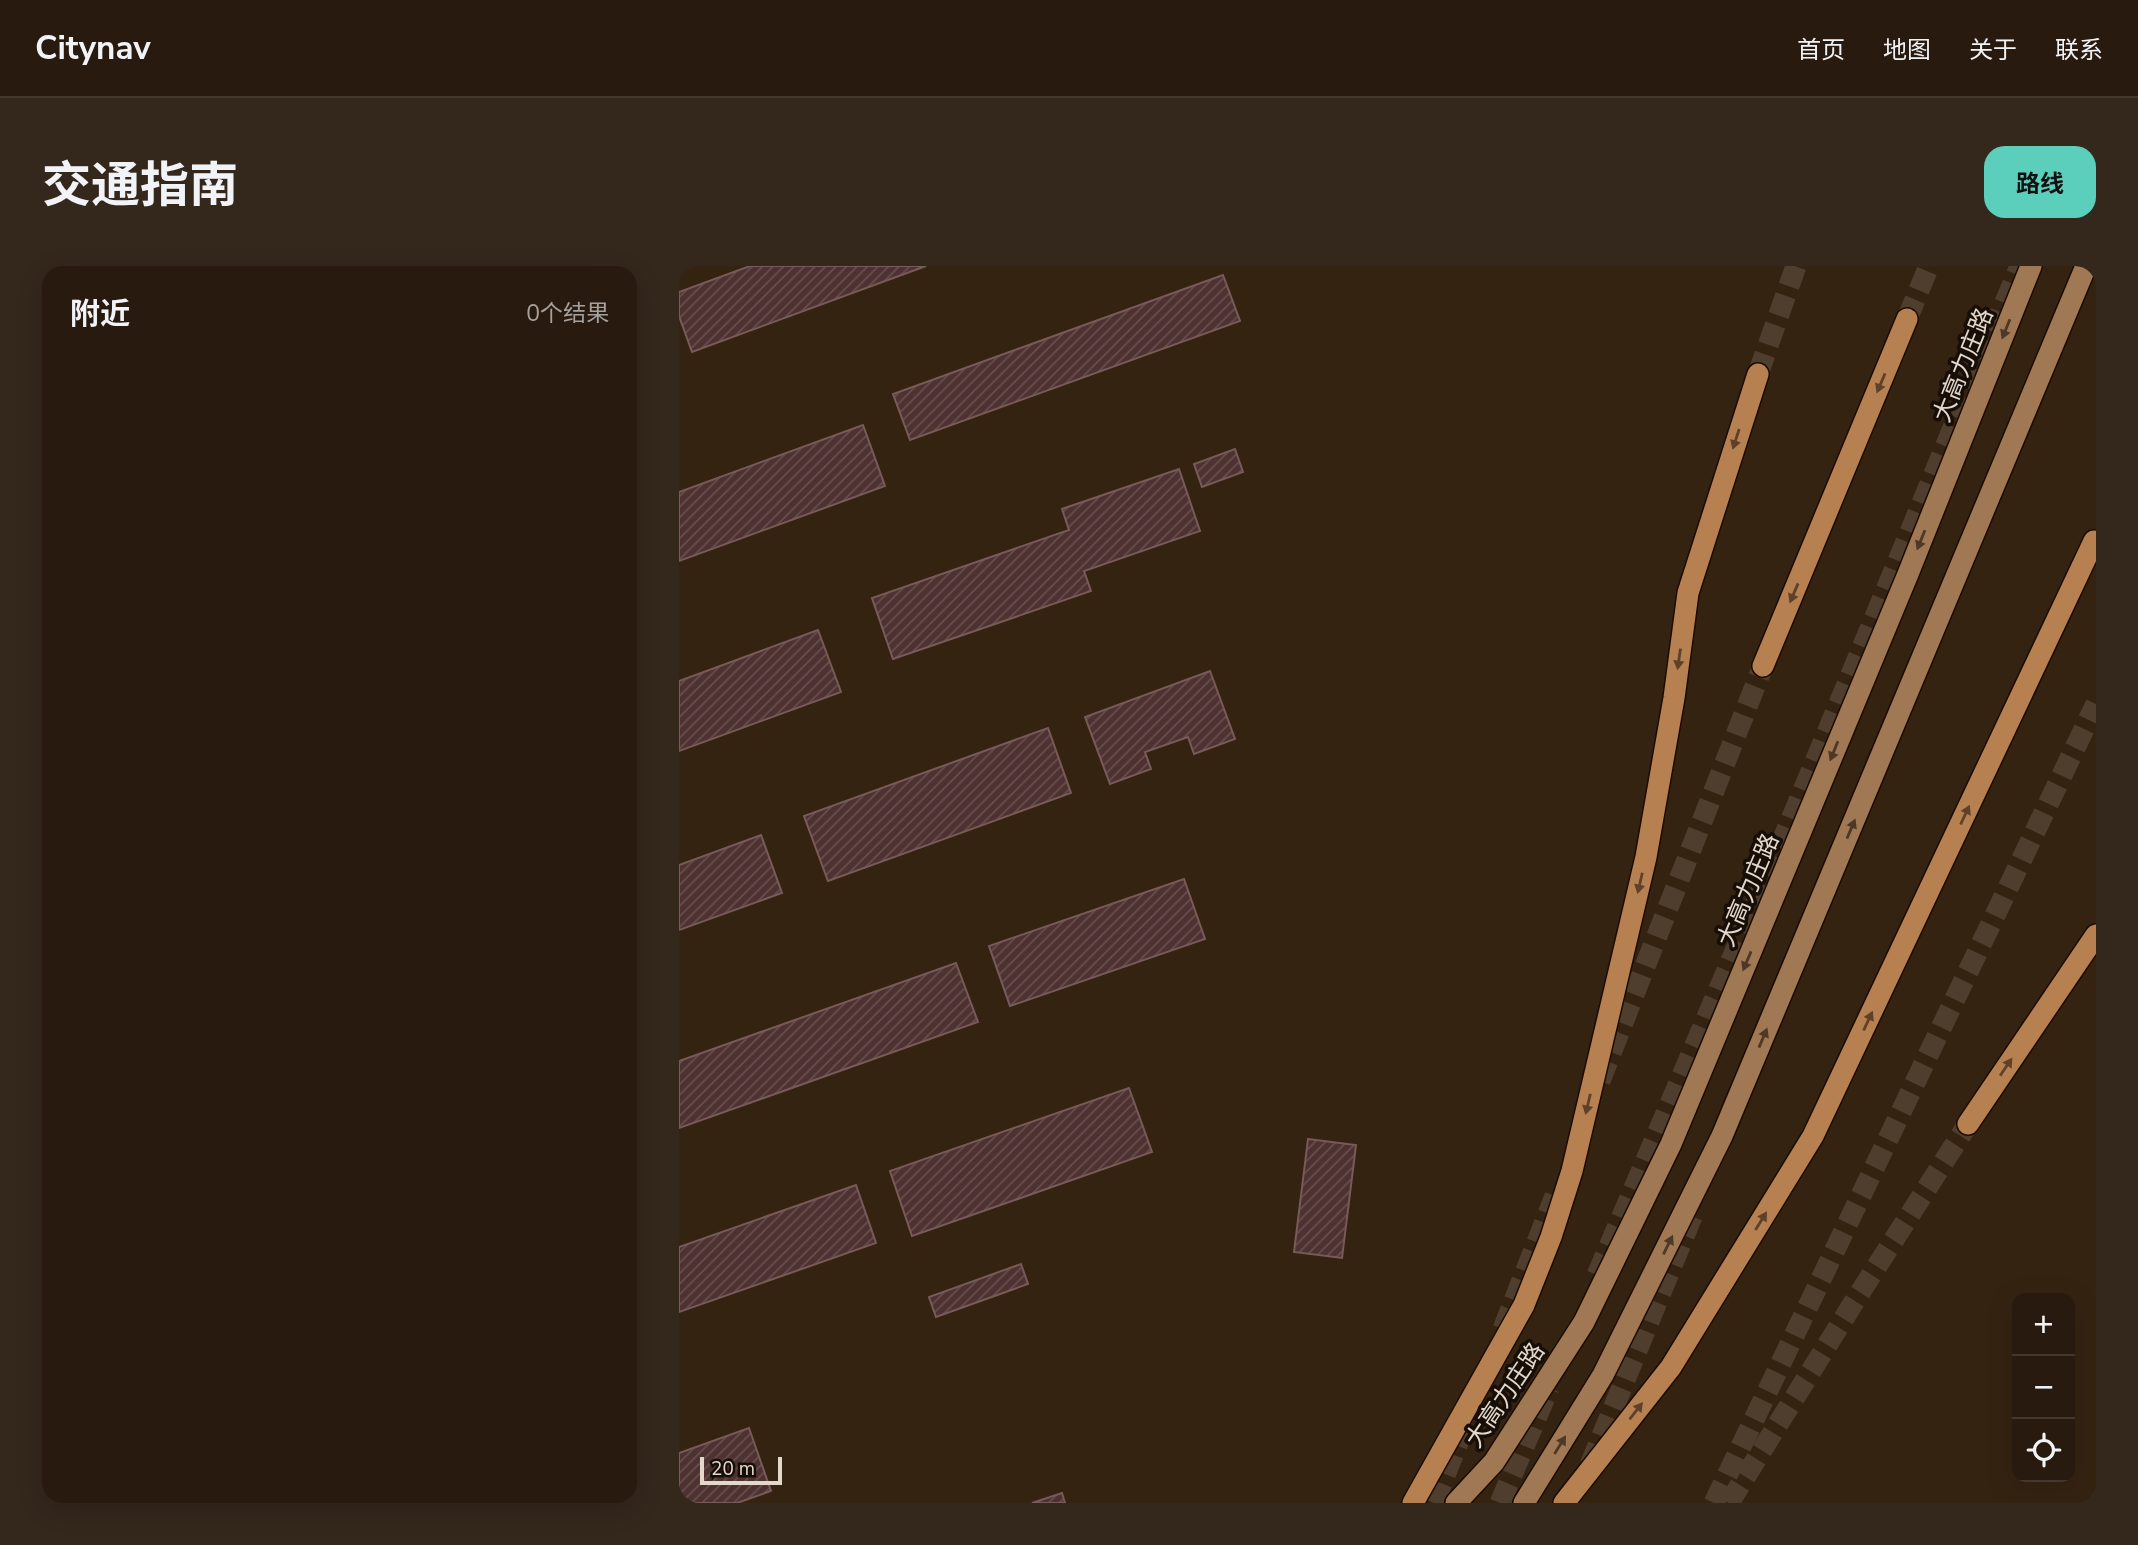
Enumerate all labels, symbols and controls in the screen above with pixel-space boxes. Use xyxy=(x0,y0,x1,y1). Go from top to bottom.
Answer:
text: Citynav xyxy=(35,26,151,71)
text: 首页 xyxy=(1797,34,1845,66)
text: 地图 xyxy=(1883,34,1931,66)
text: 关于 xyxy=(1969,34,2017,66)
text: 联系 xyxy=(2055,34,2103,66)
button: 路线 xyxy=(1984,146,2096,218)
text: 交通指南 xyxy=(42,152,238,219)
text: 附近 xyxy=(70,294,130,335)
text: 0个结果 xyxy=(526,298,609,329)
street label: 大高力庄路 xyxy=(1926,303,2000,427)
one-way arrow xyxy=(2000,319,2011,340)
one-way arrow xyxy=(1875,372,1886,393)
one-way arrow xyxy=(1731,429,1741,450)
one-way arrow xyxy=(1915,530,1926,551)
one-way arrow xyxy=(1788,582,1799,603)
one-way arrow xyxy=(1673,648,1684,670)
one-way arrow xyxy=(1829,740,1840,761)
one-way arrow xyxy=(1959,805,1971,825)
one-way arrow xyxy=(1845,818,1856,839)
street label: 大高力庄路 xyxy=(1710,829,1786,951)
one-way arrow xyxy=(1634,872,1645,894)
one-way arrow xyxy=(1742,951,1753,972)
one-way arrow xyxy=(1862,1011,1874,1031)
one-way arrow xyxy=(1757,1028,1768,1049)
one-way arrow xyxy=(1999,1058,2013,1076)
one-way arrow xyxy=(1582,1093,1593,1115)
one-way arrow xyxy=(1755,1212,1767,1231)
one-way arrow xyxy=(1662,1235,1673,1255)
map controls xyxy=(2012,1293,2075,1482)
button: + xyxy=(2012,1293,2075,1356)
street label: 大高力庄路 xyxy=(1458,1336,1552,1454)
button: − xyxy=(2012,1356,2075,1419)
one-way arrow xyxy=(1629,1403,1644,1421)
button: locate xyxy=(2012,1419,2075,1482)
one-way arrow xyxy=(1553,1435,1566,1455)
scale bar xyxy=(700,1454,782,1486)
text: 20 m xyxy=(711,1456,755,1482)

